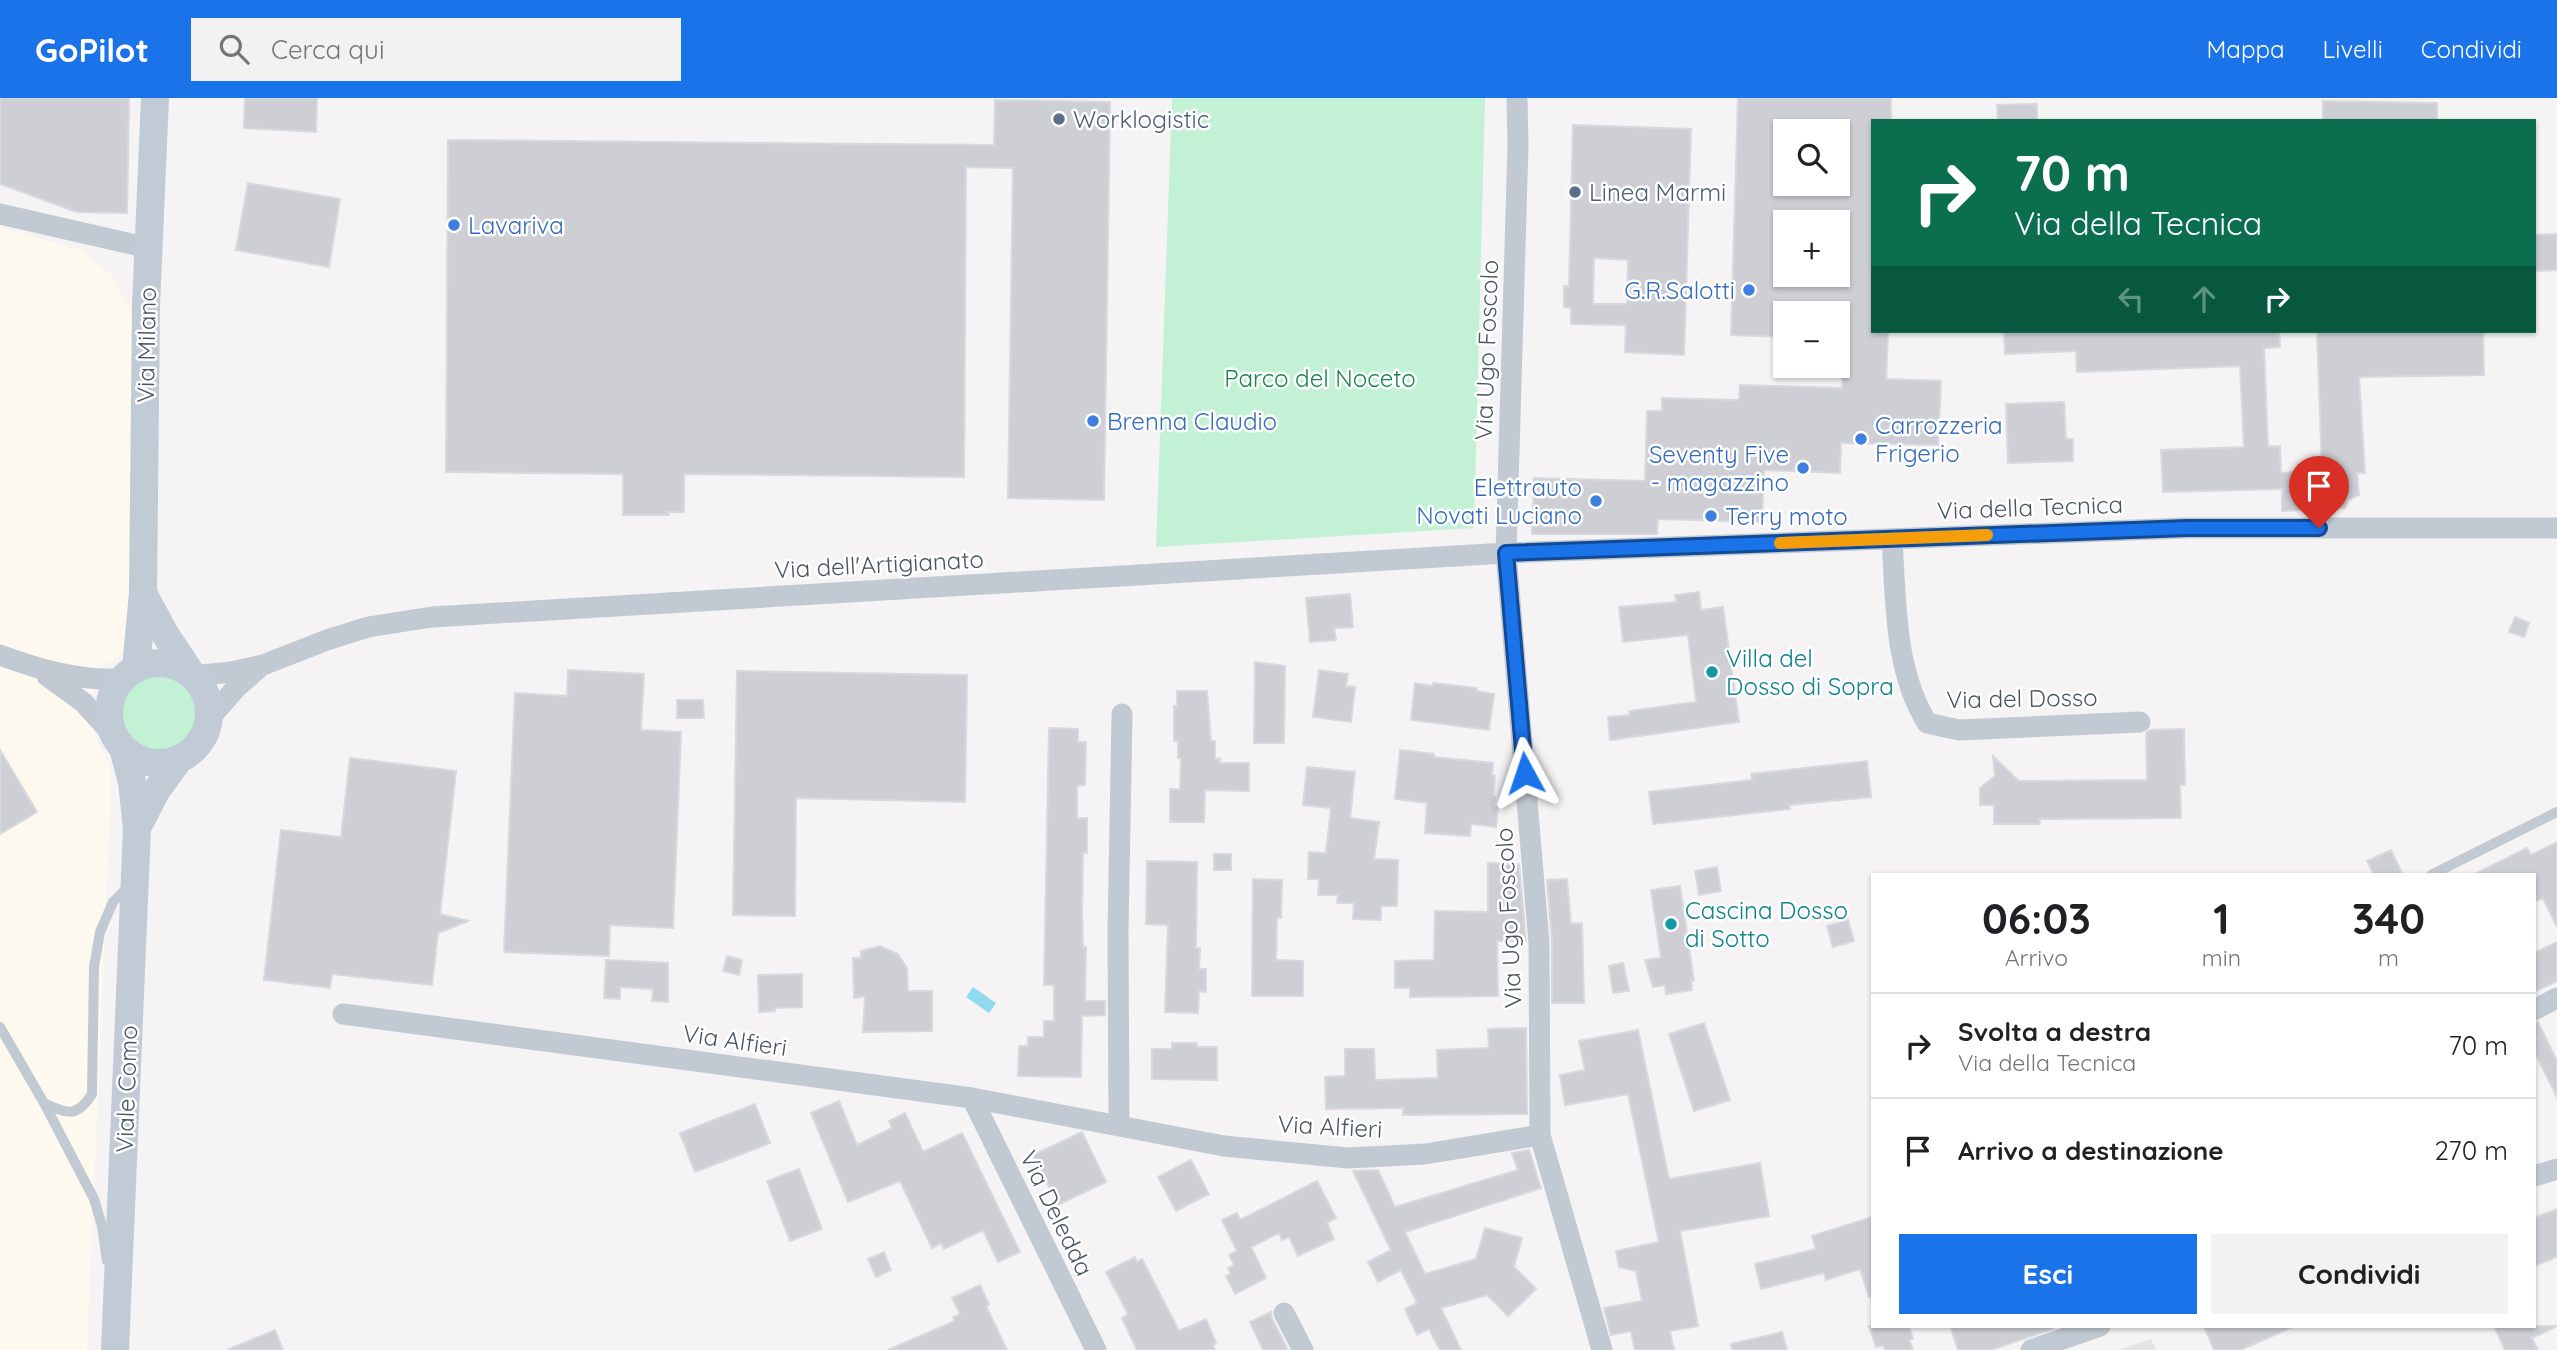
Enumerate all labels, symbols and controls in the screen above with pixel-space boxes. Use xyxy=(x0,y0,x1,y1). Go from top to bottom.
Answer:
search box xyxy=(191,18,681,81)
text: GoPilot xyxy=(35,29,149,70)
icon: search xyxy=(215,30,253,68)
text: Cerca qui xyxy=(271,33,384,66)
text: Mappa xyxy=(2207,34,2285,64)
text: Livelli xyxy=(2323,34,2383,64)
text: Condividi xyxy=(2421,34,2522,64)
place label: Worklogistic xyxy=(1073,104,1209,134)
marker: Worklogistic xyxy=(1051,111,1067,127)
map controls xyxy=(1773,119,1850,378)
button: search xyxy=(1773,119,1850,196)
text: 70 m xyxy=(2014,142,2130,203)
icon: right xyxy=(1899,147,1990,238)
place label: Linea Marmi xyxy=(1589,177,1726,207)
marker: Linea Marmi xyxy=(1567,184,1583,200)
text: Via della Tecnica xyxy=(2014,203,2262,243)
place label: Lavariva xyxy=(468,210,564,240)
button: + xyxy=(1773,210,1850,287)
marker: Lavariva xyxy=(446,217,462,233)
street label: Via Ugo Foscolo xyxy=(1468,259,1504,441)
place label: G.R.Salotti xyxy=(1624,275,1735,305)
icon: left xyxy=(2112,280,2150,318)
icon: ahead xyxy=(2185,280,2223,318)
icon: right xyxy=(2258,280,2296,318)
marker: G.R.Salotti xyxy=(1741,282,1757,298)
street label: Via Milano xyxy=(130,287,162,403)
button: − xyxy=(1773,301,1850,378)
park label: Parco del Noceto xyxy=(1224,363,1416,393)
place label: Brenna Claudio xyxy=(1107,406,1277,436)
place label: Carrozzeria Frigerio xyxy=(1875,410,2003,468)
marker: Brenna Claudio xyxy=(1085,413,1101,429)
marker: Carrozzeria Frigerio xyxy=(1853,431,1869,447)
place label: Seventy Five - magazzino xyxy=(1649,439,1789,497)
pin xyxy=(2289,456,2349,528)
marker: Seventy Five - magazzino xyxy=(1795,460,1811,476)
icon: arrive xyxy=(2300,467,2338,505)
place label: Elettrauto Novati Luciano xyxy=(1416,472,1582,530)
street label: Via della Tecnica xyxy=(1937,489,2123,525)
marker: Elettrauto Novati Luciano xyxy=(1588,493,1604,509)
place label: Terry moto xyxy=(1725,501,1848,531)
marker: Terry moto xyxy=(1703,508,1719,524)
street label: Via dell'Artigianato xyxy=(774,544,984,584)
place label: Villa del Dosso di Sopra xyxy=(1726,643,1894,701)
marker: Villa del Dosso di Sopra xyxy=(1704,664,1720,680)
street label: Via del Dosso xyxy=(1946,682,2098,714)
position arrow xyxy=(1488,736,1562,810)
street label: Via Ugo Foscolo xyxy=(1488,827,1528,1009)
text: 06:03 xyxy=(1982,892,2091,945)
text: 1 xyxy=(2213,892,2230,945)
text: 340 xyxy=(2352,892,2425,945)
place label: Cascina Dosso di Sotto xyxy=(1685,895,1848,953)
marker: Cascina Dosso di Sotto xyxy=(1663,916,1679,932)
text: Arrivo xyxy=(2005,943,2068,972)
text: min xyxy=(2202,943,2241,972)
text: m xyxy=(2378,943,2399,972)
text: Svolta a destra xyxy=(1958,1015,2151,1048)
street label: Via Alfieri xyxy=(681,1018,789,1062)
street label: Viale Como xyxy=(109,1025,143,1153)
icon: right xyxy=(1899,1027,1937,1065)
text: 70 m xyxy=(2448,1029,2508,1062)
text: Via della Tecnica xyxy=(1958,1048,2136,1077)
street label: Via Alfieri xyxy=(1277,1108,1383,1144)
icon: arrive xyxy=(1899,1132,1937,1170)
text: Arrivo a destinazione xyxy=(1958,1134,2224,1167)
text: 270 m xyxy=(2434,1134,2508,1167)
street label: Via Deledda xyxy=(1014,1145,1100,1281)
button: Esci xyxy=(1899,1234,2197,1314)
button: Condividi xyxy=(2211,1234,2508,1314)

